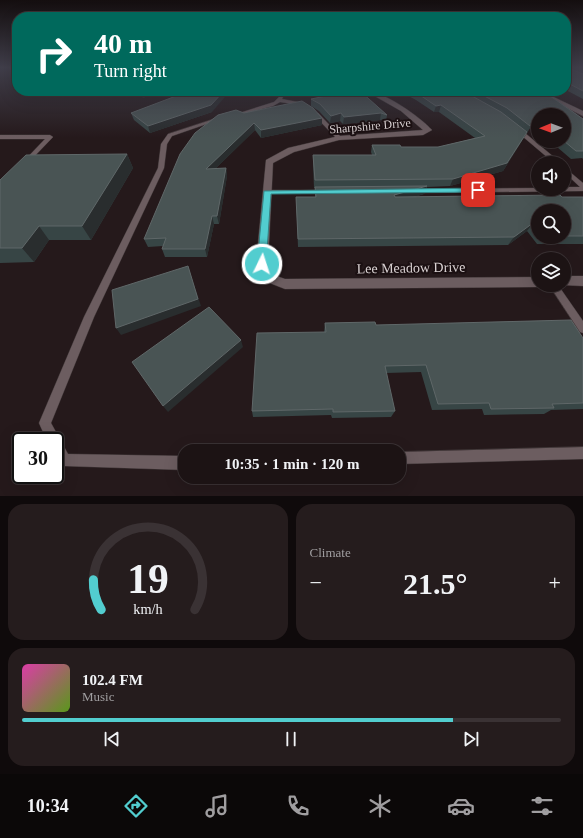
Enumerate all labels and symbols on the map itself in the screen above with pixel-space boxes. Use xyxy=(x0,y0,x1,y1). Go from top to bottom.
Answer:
north arrow xyxy=(531,108,571,148)
street label: Sharpshire Drive xyxy=(329,115,411,137)
pin xyxy=(461,173,495,207)
position arrow xyxy=(241,243,283,285)
street label: Lee Meadow Drive xyxy=(356,260,466,276)
speed limit sign: 30 xyxy=(12,432,64,484)

